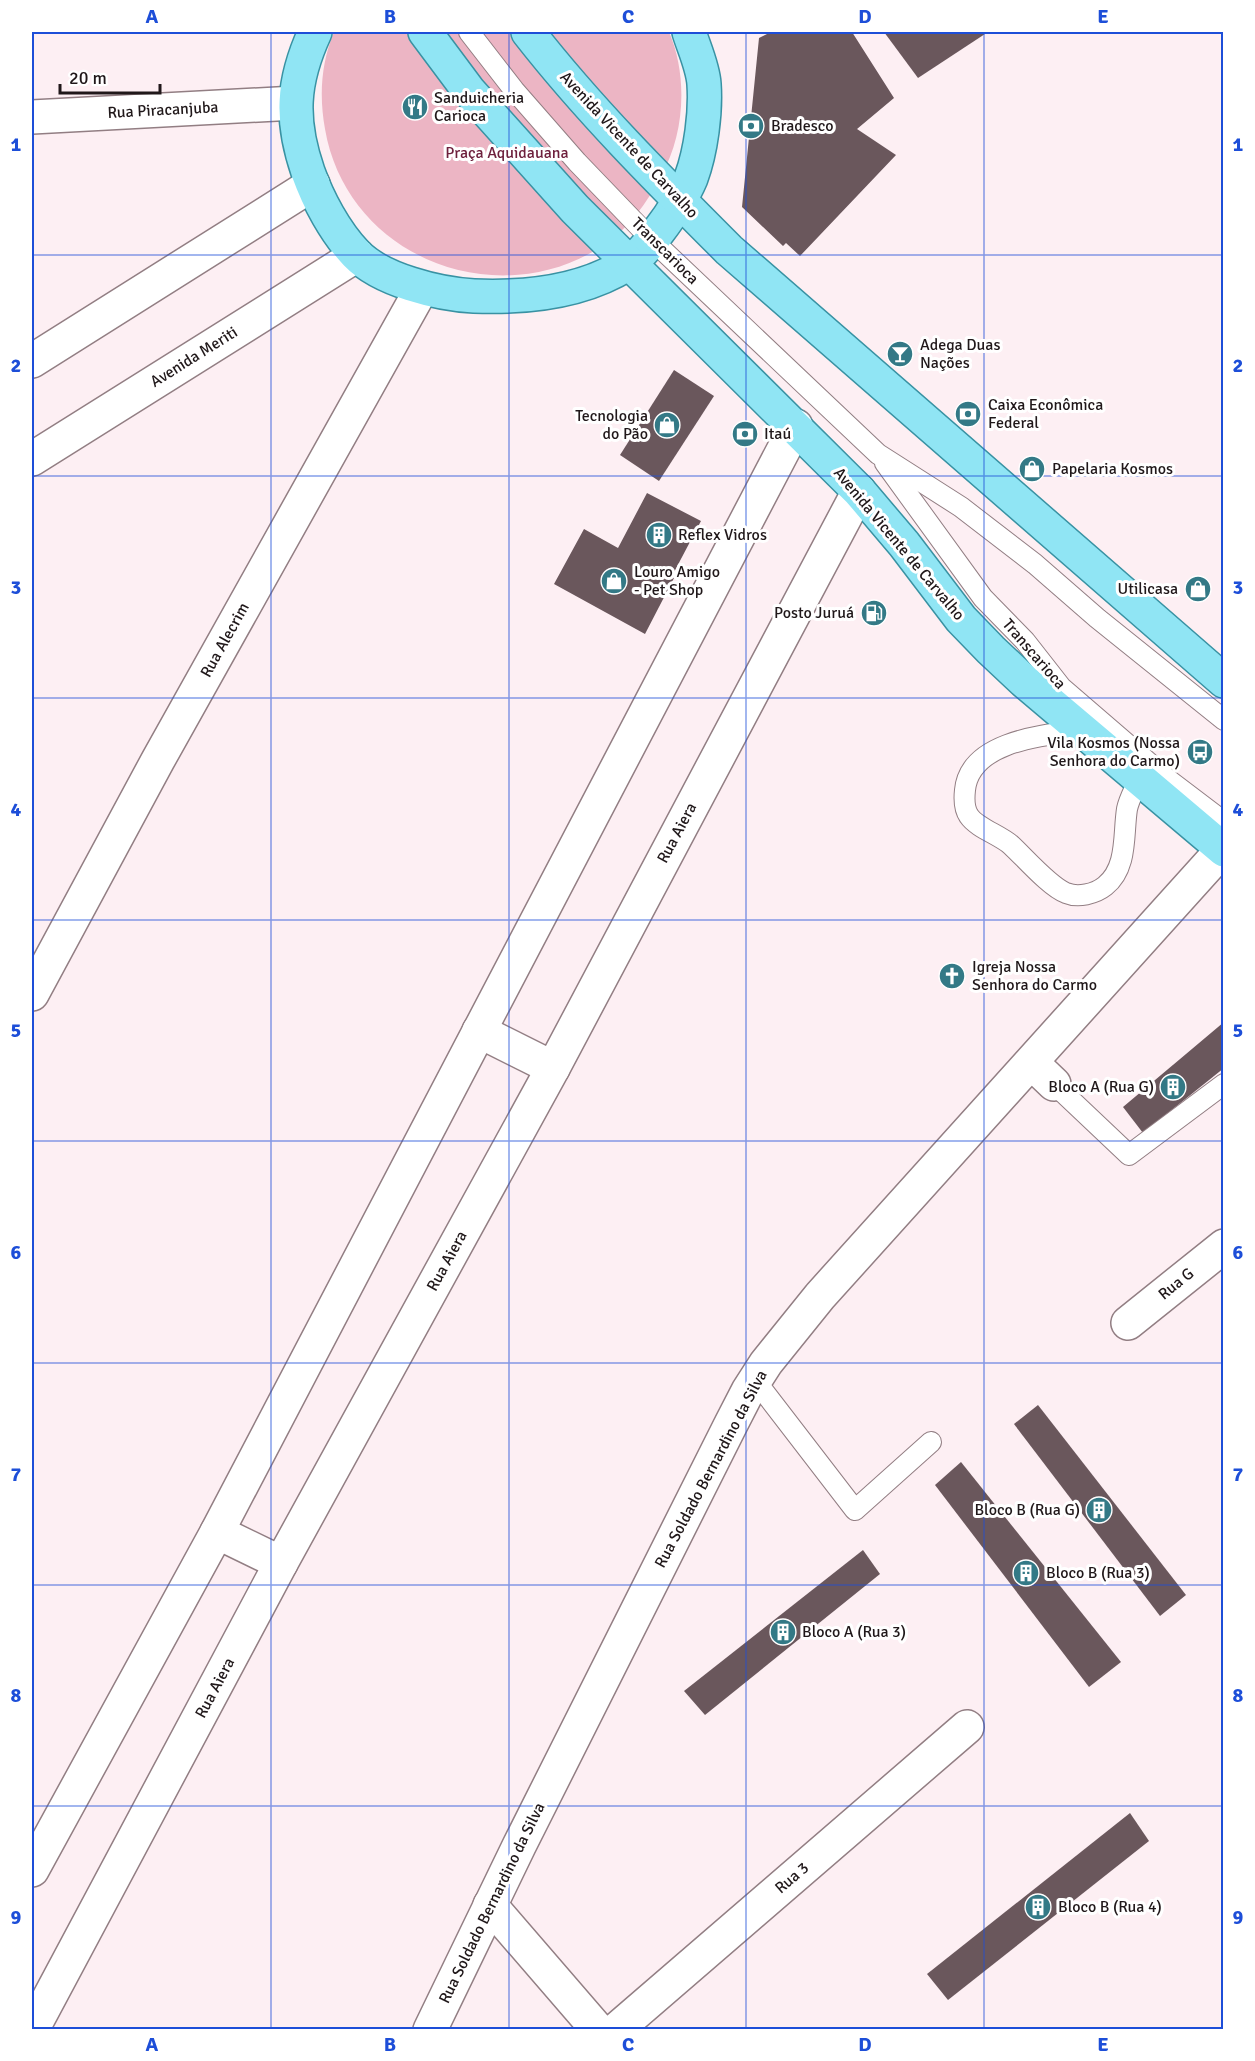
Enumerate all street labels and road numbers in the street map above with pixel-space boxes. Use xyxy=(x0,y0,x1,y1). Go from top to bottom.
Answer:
street label: Avenida Vicente de Carvalho xyxy=(556,67,702,223)
street label: Rua Piracanjuba xyxy=(107,97,219,123)
street label: Transcarioca xyxy=(627,213,703,289)
street label: Avenida Meriti xyxy=(147,322,241,392)
street label: Avenida Vicente de Carvalho xyxy=(829,463,969,625)
street label: Rua Alecrim xyxy=(196,599,254,681)
street label: Transcarioca xyxy=(998,615,1070,693)
street label: Rua Aiera xyxy=(653,799,701,867)
street label: Rua Aiera xyxy=(422,1227,472,1295)
street label: Rua G xyxy=(1154,1264,1198,1304)
street label: Rua Soldado Bernardino da Silva xyxy=(650,1367,772,1571)
street label: Rua Aiera xyxy=(191,1654,239,1722)
street label: Rua Soldado Bernardino da Silva xyxy=(435,1799,549,2007)
street label: Rua 3 xyxy=(771,1858,813,1898)

